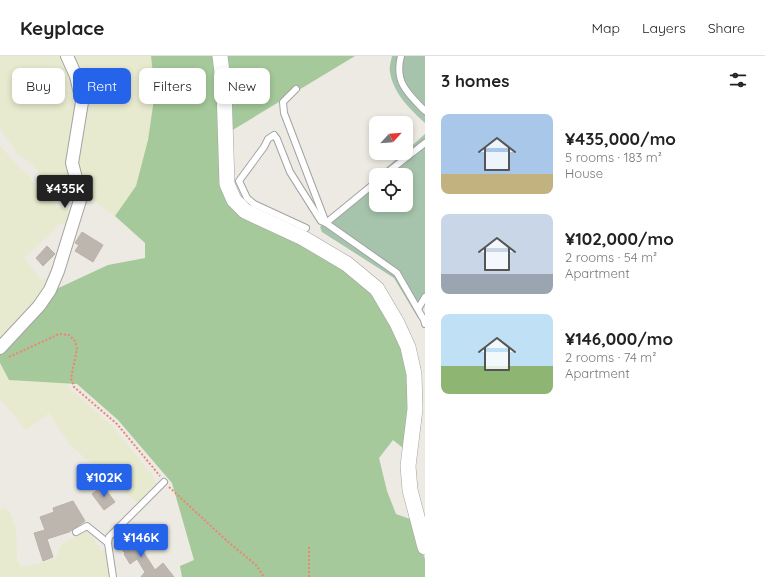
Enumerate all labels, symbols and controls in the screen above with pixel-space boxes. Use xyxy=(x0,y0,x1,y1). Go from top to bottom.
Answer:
text: Keyplace xyxy=(20,16,104,40)
text: Map xyxy=(591,19,620,37)
text: Layers xyxy=(642,19,686,37)
text: Share xyxy=(708,19,745,37)
chip: Buy xyxy=(12,68,65,104)
chip: Rent xyxy=(73,68,131,104)
chip: Filters xyxy=(139,68,206,104)
chip: New xyxy=(214,68,270,104)
icon: filters xyxy=(727,69,749,91)
text: 3 homes xyxy=(441,70,509,91)
north arrow xyxy=(369,116,413,160)
map controls xyxy=(369,116,413,212)
text: ¥435,000/mo xyxy=(565,128,676,149)
icon: home xyxy=(473,130,521,178)
text: 5 rooms · 183 m² xyxy=(565,149,662,165)
text: House xyxy=(565,165,603,181)
button: locate xyxy=(369,168,413,212)
pin: ¥435K xyxy=(37,175,93,209)
text: ¥435K xyxy=(46,180,84,196)
text: ¥102,000/mo xyxy=(565,228,674,249)
icon: home xyxy=(473,230,521,278)
text: 2 rooms · 54 m² xyxy=(565,249,657,265)
text: Apartment xyxy=(565,265,630,281)
text: ¥146,000/mo xyxy=(565,328,673,349)
icon: home xyxy=(473,330,521,378)
text: 2 rooms · 74 m² xyxy=(565,349,656,365)
text: Apartment xyxy=(565,365,630,381)
pin: ¥102K xyxy=(76,464,132,498)
text: ¥102K xyxy=(86,469,122,485)
pin: ¥146K xyxy=(113,524,169,558)
text: ¥146K xyxy=(123,529,159,545)

